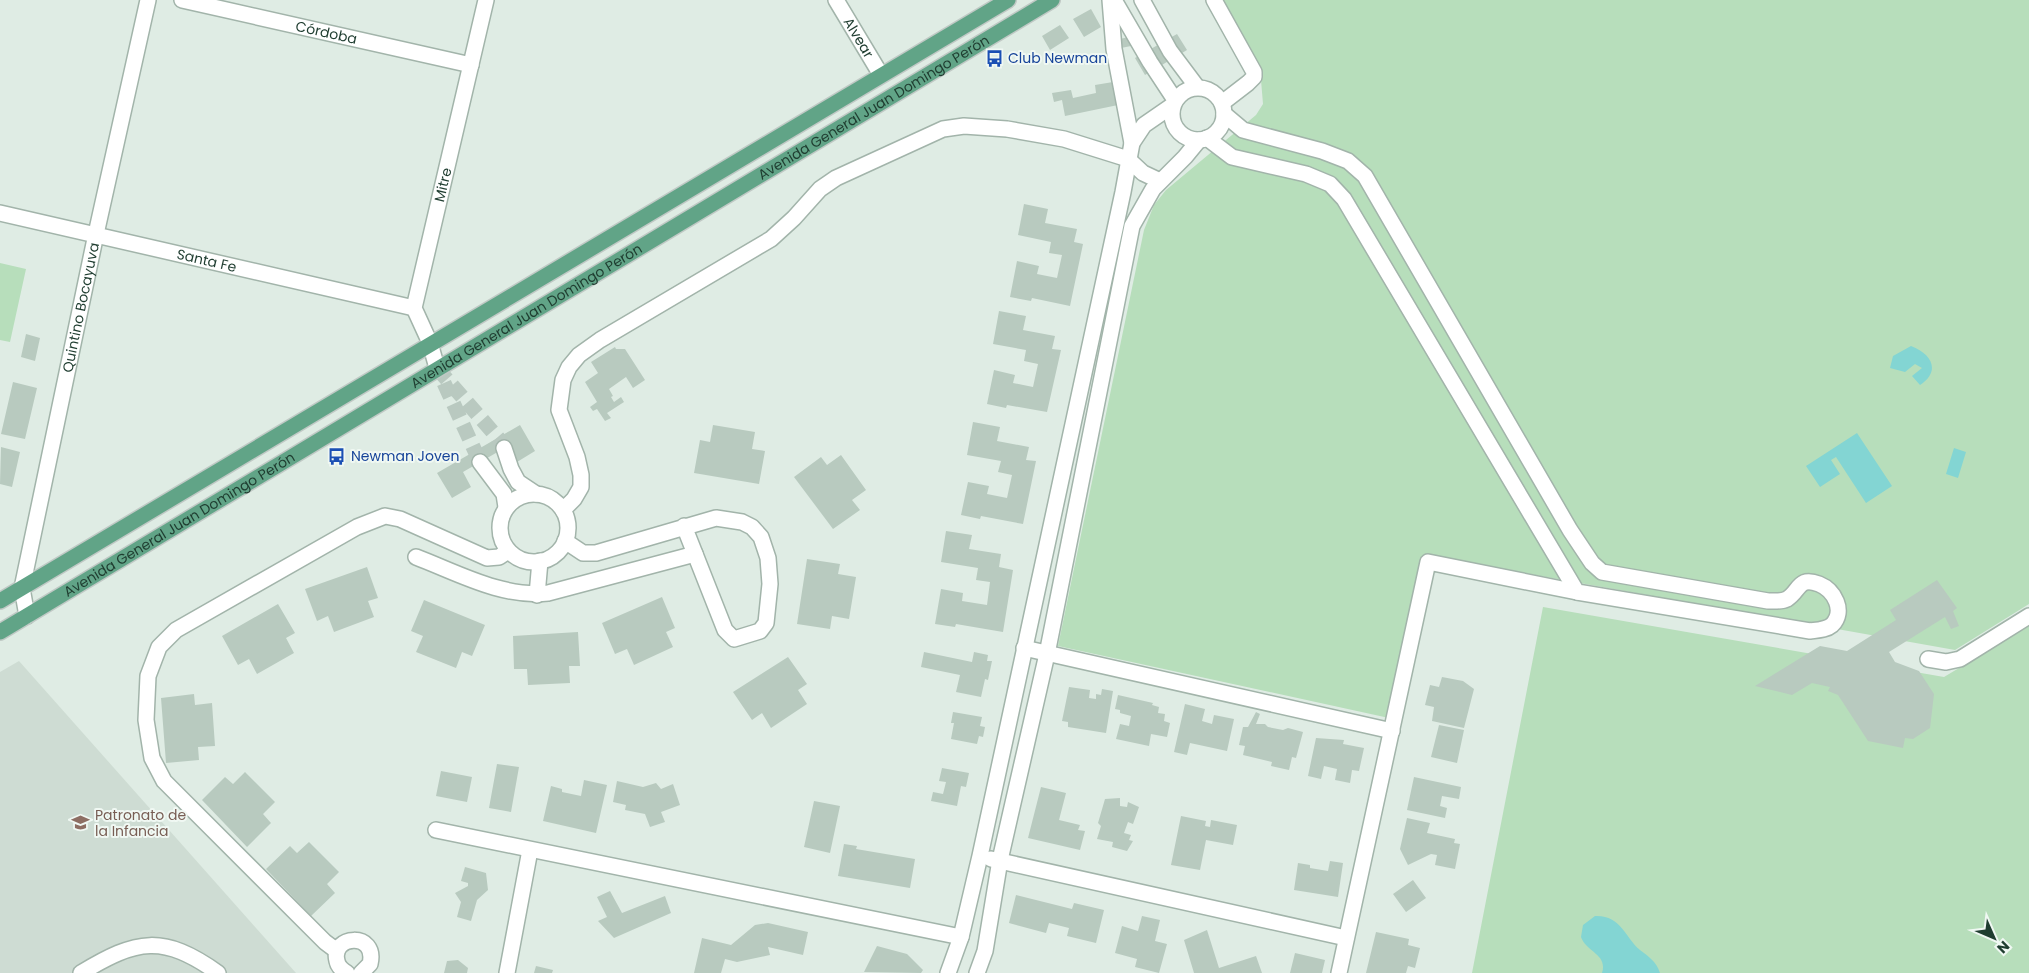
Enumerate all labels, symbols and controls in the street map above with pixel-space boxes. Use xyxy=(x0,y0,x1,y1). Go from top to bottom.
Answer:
street label: Alvear xyxy=(839,14,879,62)
street label: Córdoba xyxy=(294,16,359,49)
street label: Avenida General Juan Domingo Perón xyxy=(754,30,993,184)
bus stop icon: Club Newman xyxy=(984,48,1004,68)
place label: Club Newman xyxy=(1008,48,1107,68)
street label: Mitre xyxy=(429,165,457,204)
street label: Avenida General Juan Domingo Perón xyxy=(407,239,646,393)
street label: Quintino Bocayuva xyxy=(57,241,104,374)
street label: Santa Fe xyxy=(175,244,239,277)
bus stop icon: Newman Joven xyxy=(327,446,347,466)
place label: Newman Joven xyxy=(351,446,459,466)
street label: Avenida General Juan Domingo Perón xyxy=(60,447,299,602)
place label: Patronato de la Infancia xyxy=(95,805,187,841)
school or university icon: Patronato de la Infancia xyxy=(71,813,91,833)
north arrow xyxy=(1969,913,2019,963)
text: N xyxy=(1992,936,2014,958)

